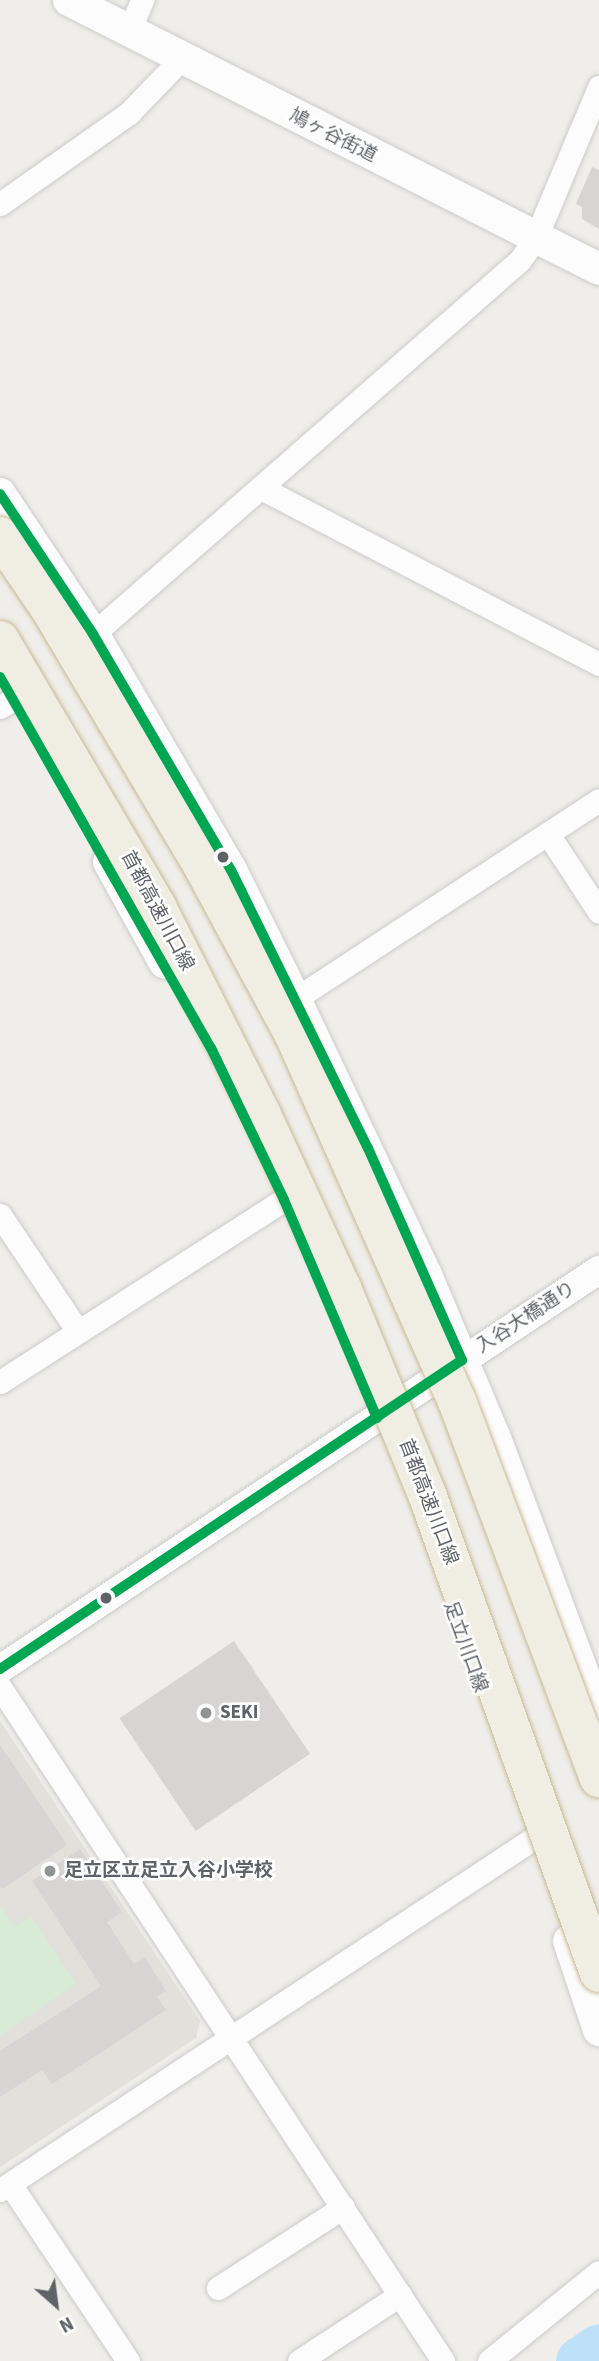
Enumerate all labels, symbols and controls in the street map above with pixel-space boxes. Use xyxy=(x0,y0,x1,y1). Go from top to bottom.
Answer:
street label: 鳩ヶ谷街道 xyxy=(286,104,380,168)
street label: 首都高速川口線 xyxy=(116,847,198,975)
unlabelled marker xyxy=(216,850,230,864)
street label: 入谷大橋通り xyxy=(472,1277,580,1359)
street label: 首都高速川口線 xyxy=(394,1436,462,1568)
unlabelled marker xyxy=(99,1591,113,1605)
street label: 足立川口線 xyxy=(438,1598,492,1696)
place label: SEKI xyxy=(220,1702,258,1724)
marker: SEKI xyxy=(198,1705,214,1721)
place label: 足立区立足立入谷小学校 xyxy=(64,1860,273,1882)
marker: 足立区立足立入谷小学校 xyxy=(42,1863,58,1879)
north arrow xyxy=(21,2270,91,2340)
text: N xyxy=(54,2309,78,2339)

